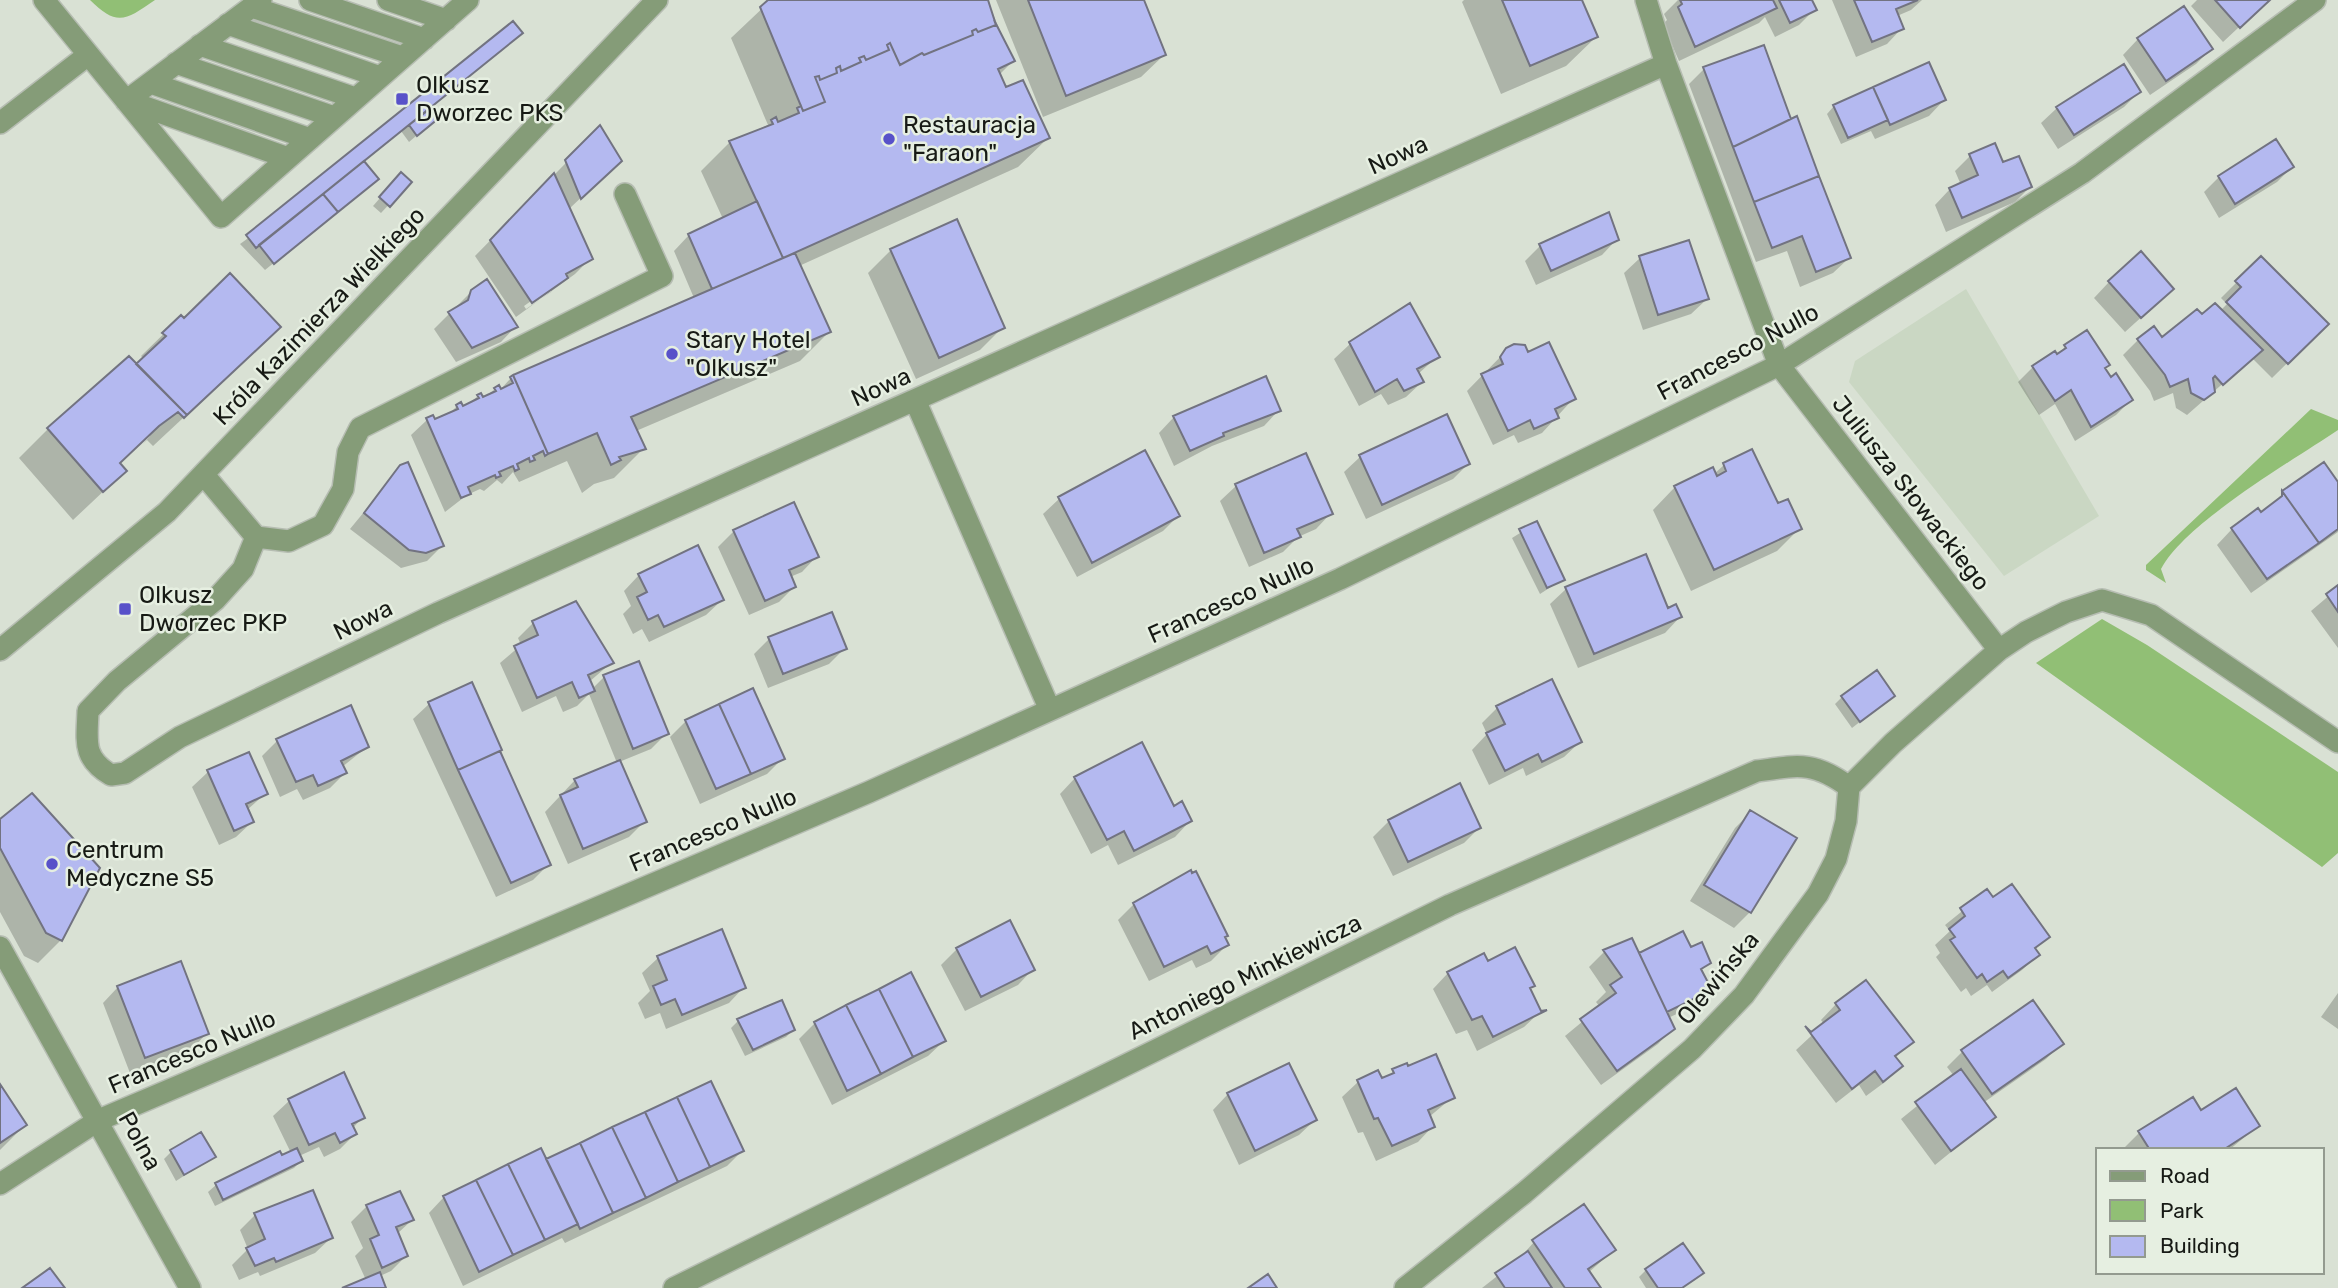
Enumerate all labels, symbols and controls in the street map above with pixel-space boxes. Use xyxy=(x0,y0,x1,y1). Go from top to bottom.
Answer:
place label: Olkusz Dworzec PKS xyxy=(416,71,563,127)
marker: Olkusz Dworzec PKS xyxy=(394,91,410,107)
place label: Restauracja "Faraon" xyxy=(903,111,1036,167)
street label: Nowa xyxy=(1364,130,1432,180)
marker: Restauracja "Faraon" xyxy=(881,131,897,147)
street label: Króla Kazimierza Wielkiego xyxy=(207,201,431,431)
street label: Francesco Nullo xyxy=(1652,298,1824,406)
place label: Stary Hotel "Olkusz" xyxy=(686,326,811,382)
marker: Stary Hotel "Olkusz" xyxy=(664,346,680,362)
street label: Nowa xyxy=(847,362,915,412)
street label: Juliusza Słowackiego xyxy=(1826,390,1996,596)
street label: Francesco Nullo xyxy=(1144,551,1318,649)
place label: Olkusz Dworzec PKP xyxy=(139,581,287,637)
street label: Nowa xyxy=(329,594,397,646)
marker: Olkusz Dworzec PKP xyxy=(117,601,133,617)
street label: Francesco Nullo xyxy=(625,782,801,878)
place label: Centrum Medyczne S5 xyxy=(66,836,214,892)
marker: Centrum Medyczne S5 xyxy=(44,856,60,872)
street label: Antoniego Minkiewicza xyxy=(1124,908,1366,1046)
street label: Olewińska xyxy=(1671,926,1765,1030)
street label: Francesco Nullo xyxy=(104,1004,280,1100)
street label: Polna xyxy=(113,1107,167,1175)
legend xyxy=(2096,1148,2324,1274)
text: Road xyxy=(2160,1163,2210,1188)
text: Park xyxy=(2160,1198,2204,1223)
text: Building xyxy=(2160,1233,2240,1258)

